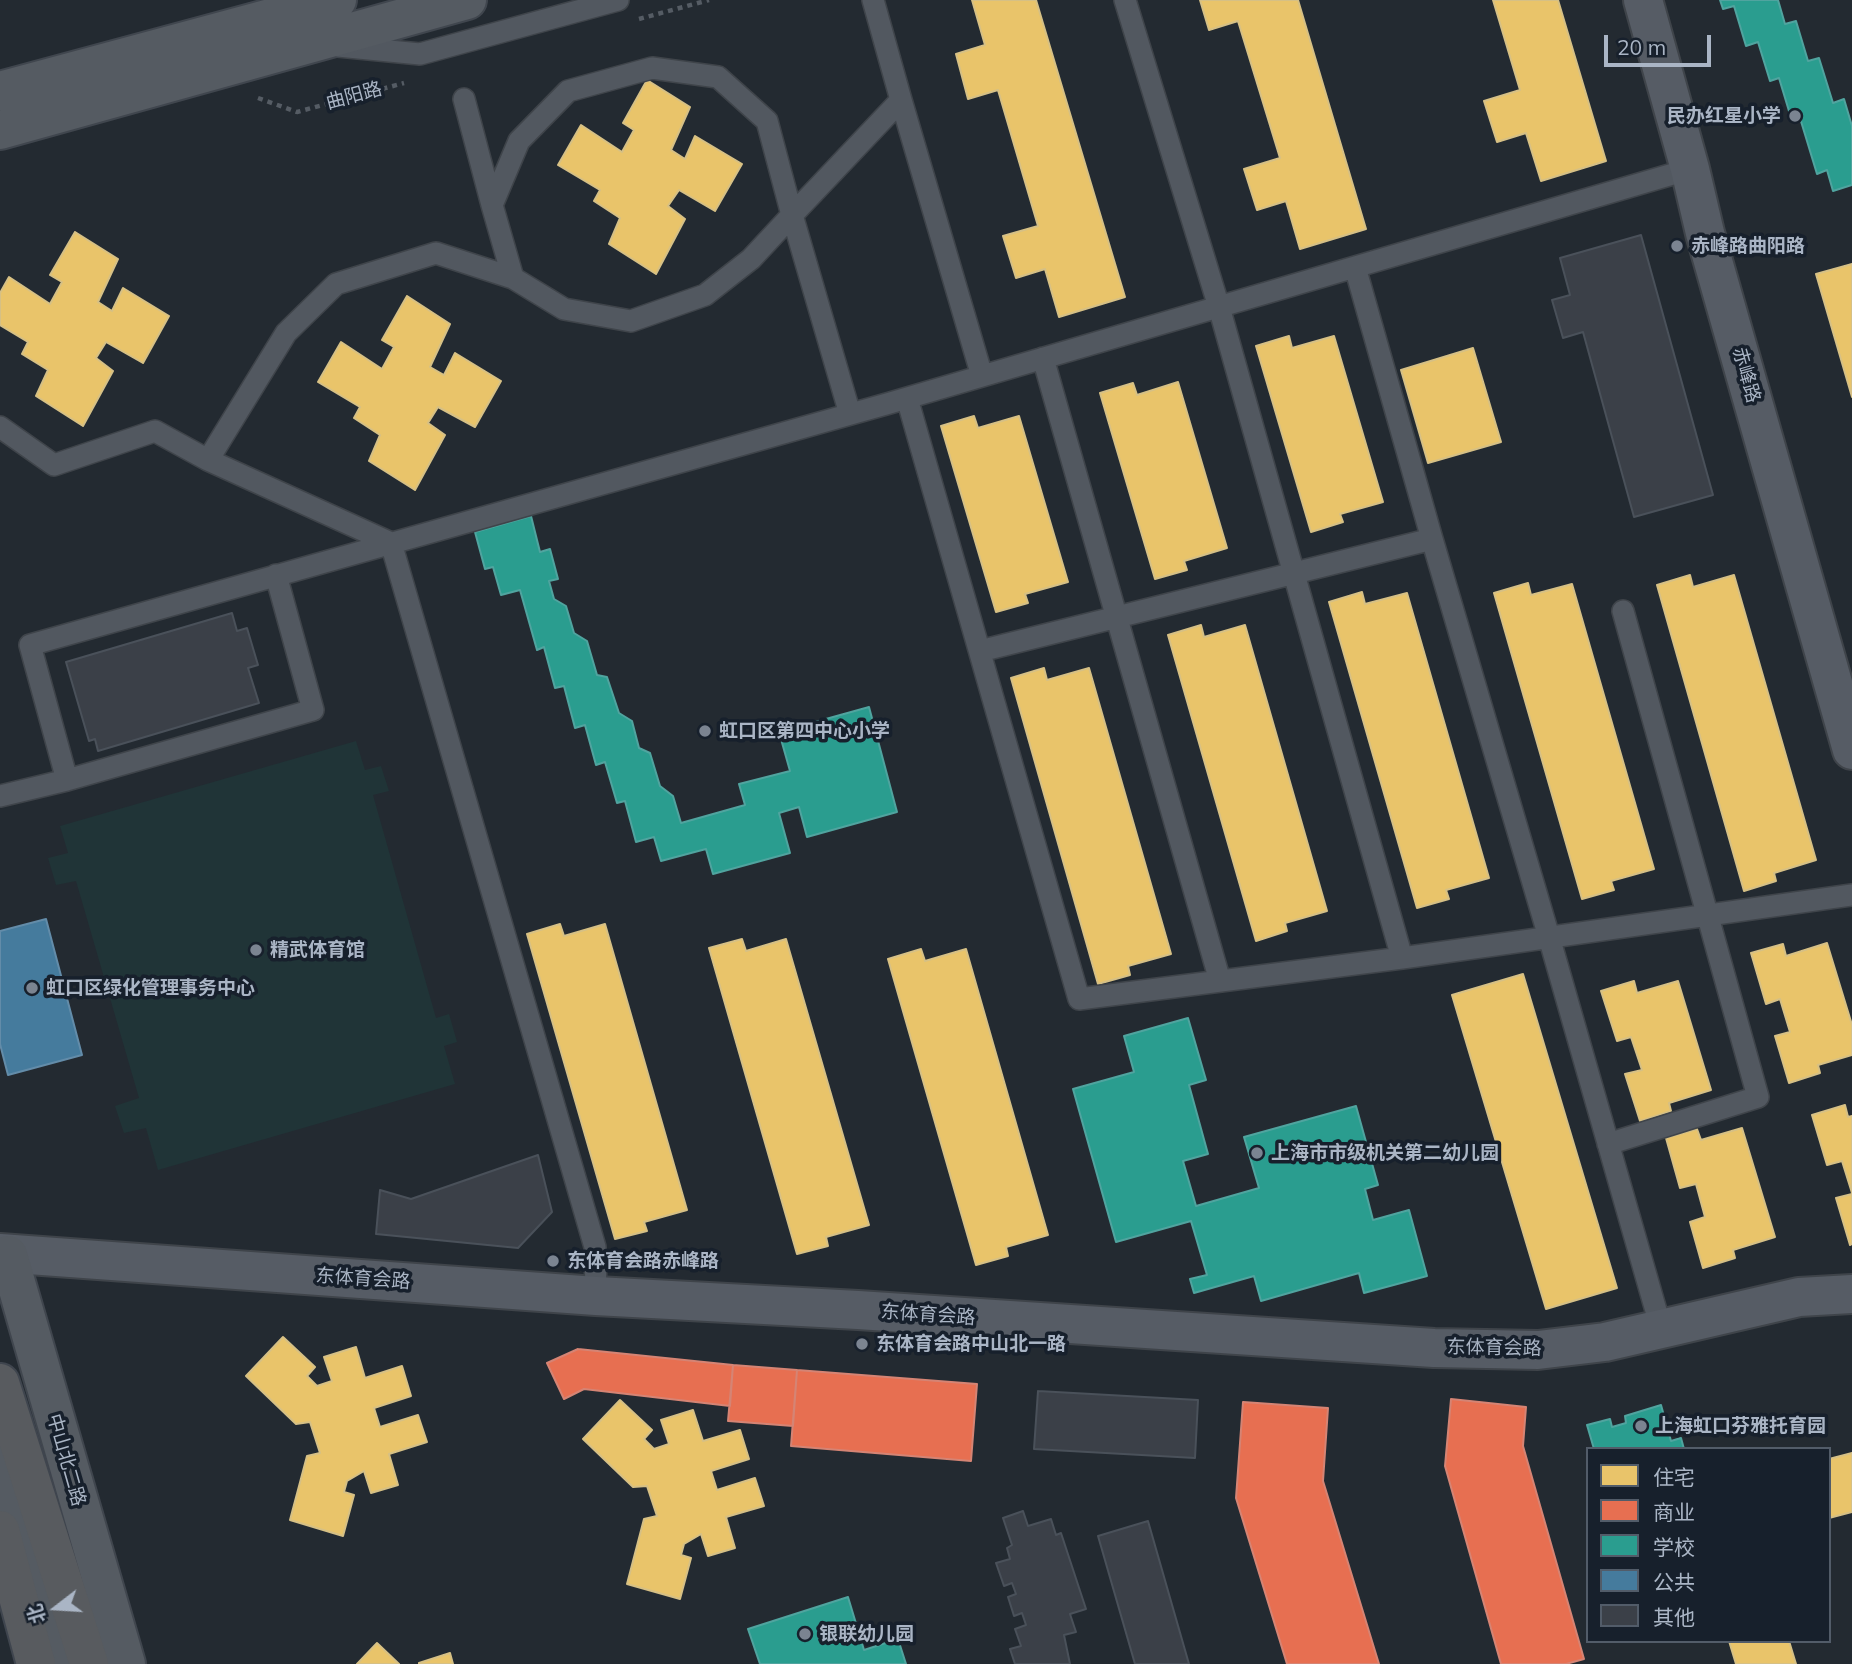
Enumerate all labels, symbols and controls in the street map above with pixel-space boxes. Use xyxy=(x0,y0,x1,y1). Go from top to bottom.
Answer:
scale bar xyxy=(1607,21,1714,65)
text: 20 m xyxy=(1617,34,1666,60)
street label: 曲阳路 xyxy=(324,78,384,114)
place label: 民办红星小学 xyxy=(1667,105,1781,127)
marker: 民办红星小学 xyxy=(1787,108,1803,124)
place label: 赤峰路曲阳路 xyxy=(1691,235,1805,257)
marker: 赤峰路曲阳路 xyxy=(1669,238,1685,254)
street label: 赤峰路 xyxy=(1727,344,1765,406)
place label: 虹口区第四中心小学 xyxy=(719,720,890,742)
marker: 虹口区第四中心小学 xyxy=(697,723,713,739)
place label: 精武体育馆 xyxy=(270,939,365,961)
marker: 精武体育馆 xyxy=(248,942,264,958)
place label: 虹口区绿化管理事务中心 xyxy=(46,977,255,999)
marker: 虹口区绿化管理事务中心 xyxy=(24,980,40,996)
place label: 上海市市级机关第二幼儿园 xyxy=(1271,1142,1499,1164)
marker: 上海市市级机关第二幼儿园 xyxy=(1249,1145,1265,1161)
place label: 东体育会路赤峰路 xyxy=(567,1250,719,1272)
marker: 东体育会路赤峰路 xyxy=(545,1253,561,1269)
street label: 东体育会路 xyxy=(315,1264,411,1294)
street label: 东体育会路 xyxy=(880,1300,976,1330)
place label: 东体育会路中山北一路 xyxy=(876,1333,1066,1355)
marker: 东体育会路中山北一路 xyxy=(854,1336,870,1352)
street label: 东体育会路 xyxy=(1446,1336,1542,1360)
street label: 中山北二路 xyxy=(42,1411,90,1509)
place label: 上海虹口芬雅托育园 xyxy=(1655,1415,1826,1437)
marker: 上海虹口芬雅托育园 xyxy=(1633,1418,1649,1434)
legend xyxy=(1586,1447,1831,1643)
text: 住宅 xyxy=(1653,1464,1695,1490)
text: 商业 xyxy=(1653,1499,1695,1525)
text: 学校 xyxy=(1653,1534,1695,1560)
text: 公共 xyxy=(1653,1569,1695,1595)
north arrow xyxy=(21,1573,91,1643)
text: 北 xyxy=(22,1602,50,1627)
text: 其他 xyxy=(1653,1604,1695,1630)
place label: 银联幼儿园 xyxy=(819,1623,914,1645)
marker: 银联幼儿园 xyxy=(797,1626,813,1642)

